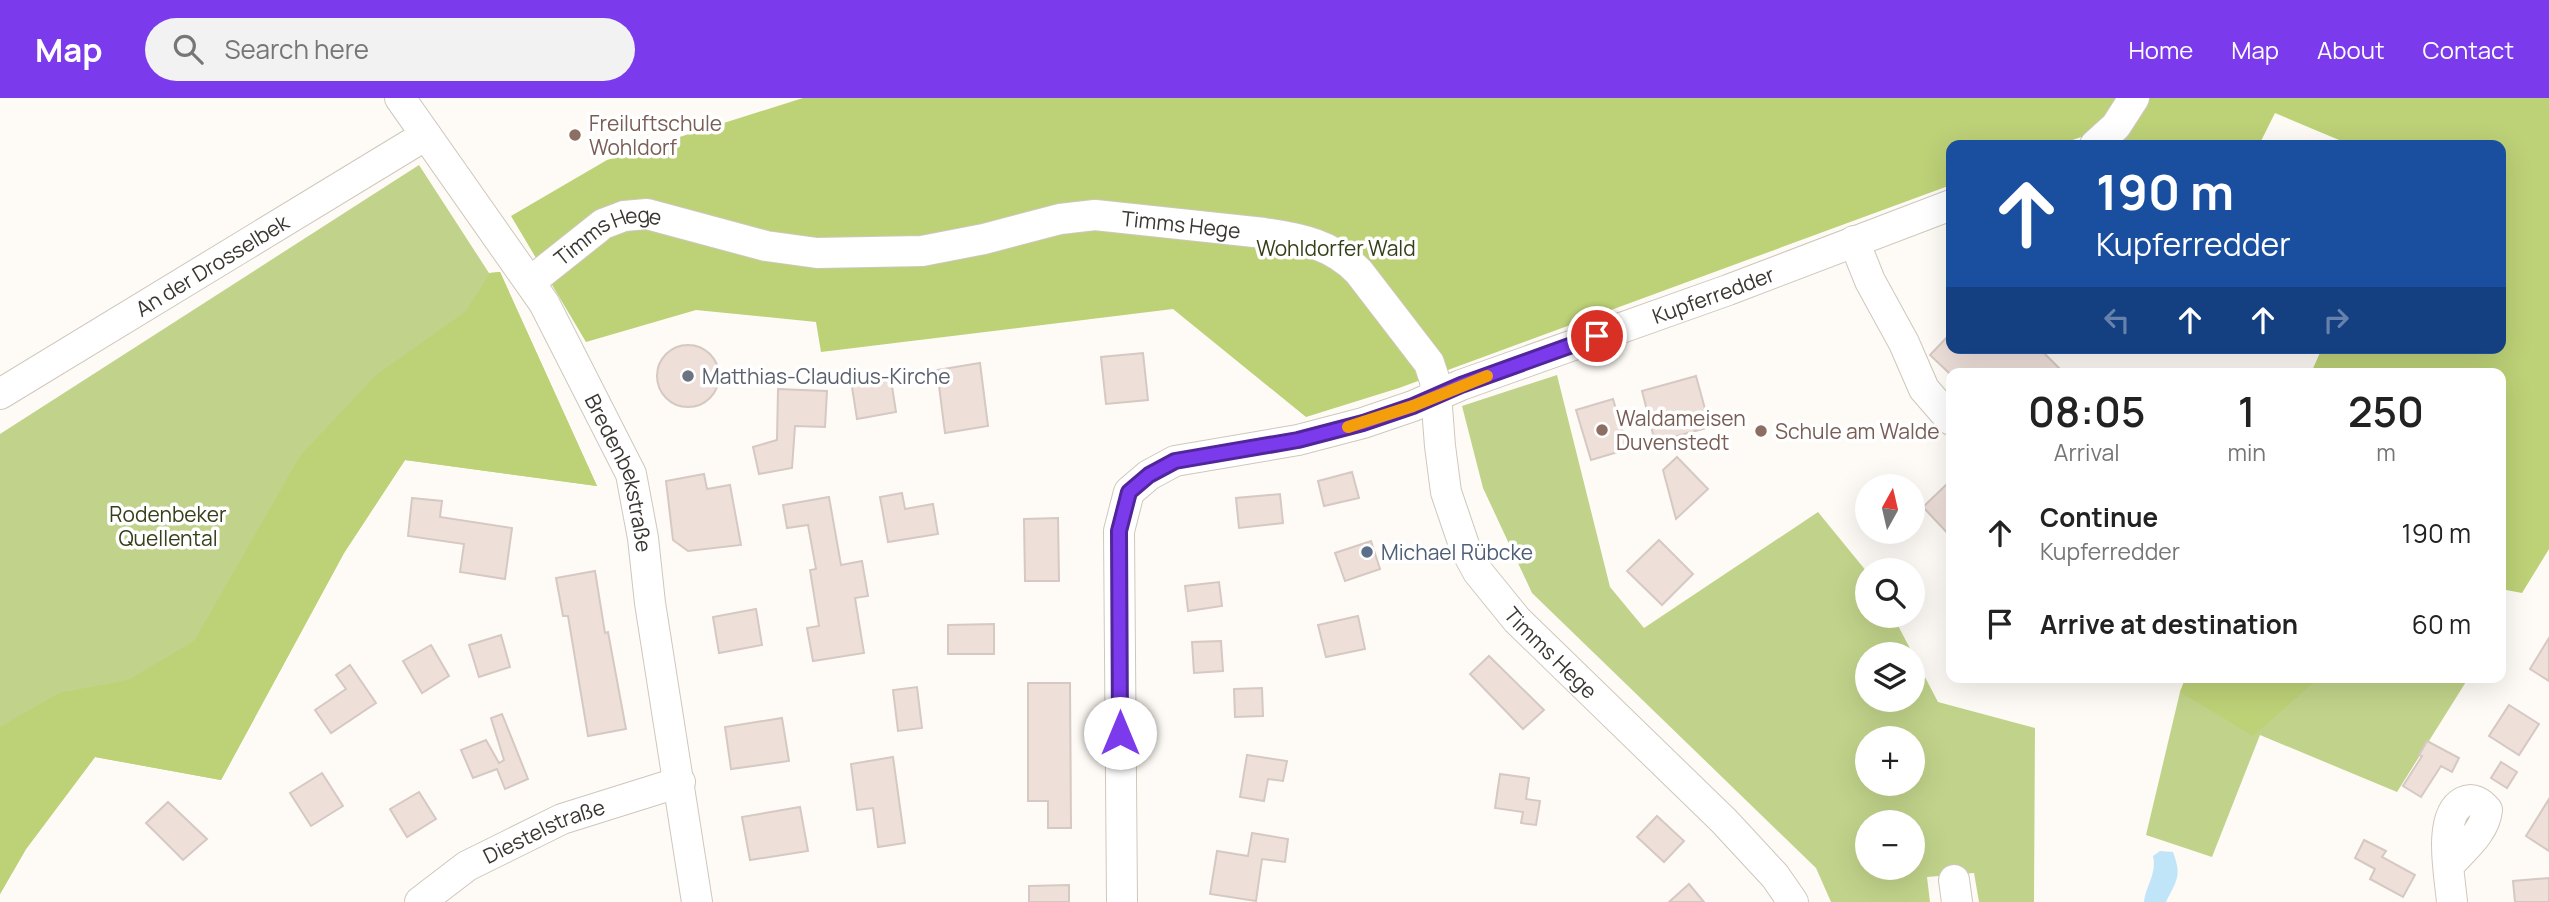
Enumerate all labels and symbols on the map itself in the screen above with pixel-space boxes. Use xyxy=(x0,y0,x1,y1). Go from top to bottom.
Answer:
place label: Freiluftschule Wohldorf xyxy=(589,109,722,161)
marker: Freiluftschule Wohldorf xyxy=(567,127,583,143)
street label: Timms Hege xyxy=(548,200,665,272)
street label: Timms Hege xyxy=(1120,204,1242,244)
street label: An der Drosselbek xyxy=(130,208,294,323)
park label: Wohldorfer Wald xyxy=(1256,234,1416,262)
street label: Kupferredder xyxy=(1648,260,1779,330)
pin xyxy=(1567,306,1627,366)
place label: Matthias-Claudius-Kirche xyxy=(702,362,951,390)
marker: Matthias-Claudius-Kirche xyxy=(680,368,696,384)
street label: Bredenbekstraße xyxy=(579,389,658,554)
place label: Waldameisen Duvenstedt xyxy=(1616,404,1746,456)
place label: Schule am Walde xyxy=(1775,417,1940,445)
marker: Waldameisen Duvenstedt xyxy=(1594,422,1610,438)
marker: Schule am Walde xyxy=(1753,423,1769,439)
north arrow xyxy=(1855,474,1925,544)
park label: Rodenbeker Quellental xyxy=(109,500,227,552)
place label: Michael Rübcke xyxy=(1381,538,1533,566)
marker: Michael Rübcke xyxy=(1359,544,1375,560)
street label: Timms Hege xyxy=(1498,601,1603,705)
position arrow xyxy=(1083,696,1157,770)
street label: Diestelstraße xyxy=(478,792,608,870)

